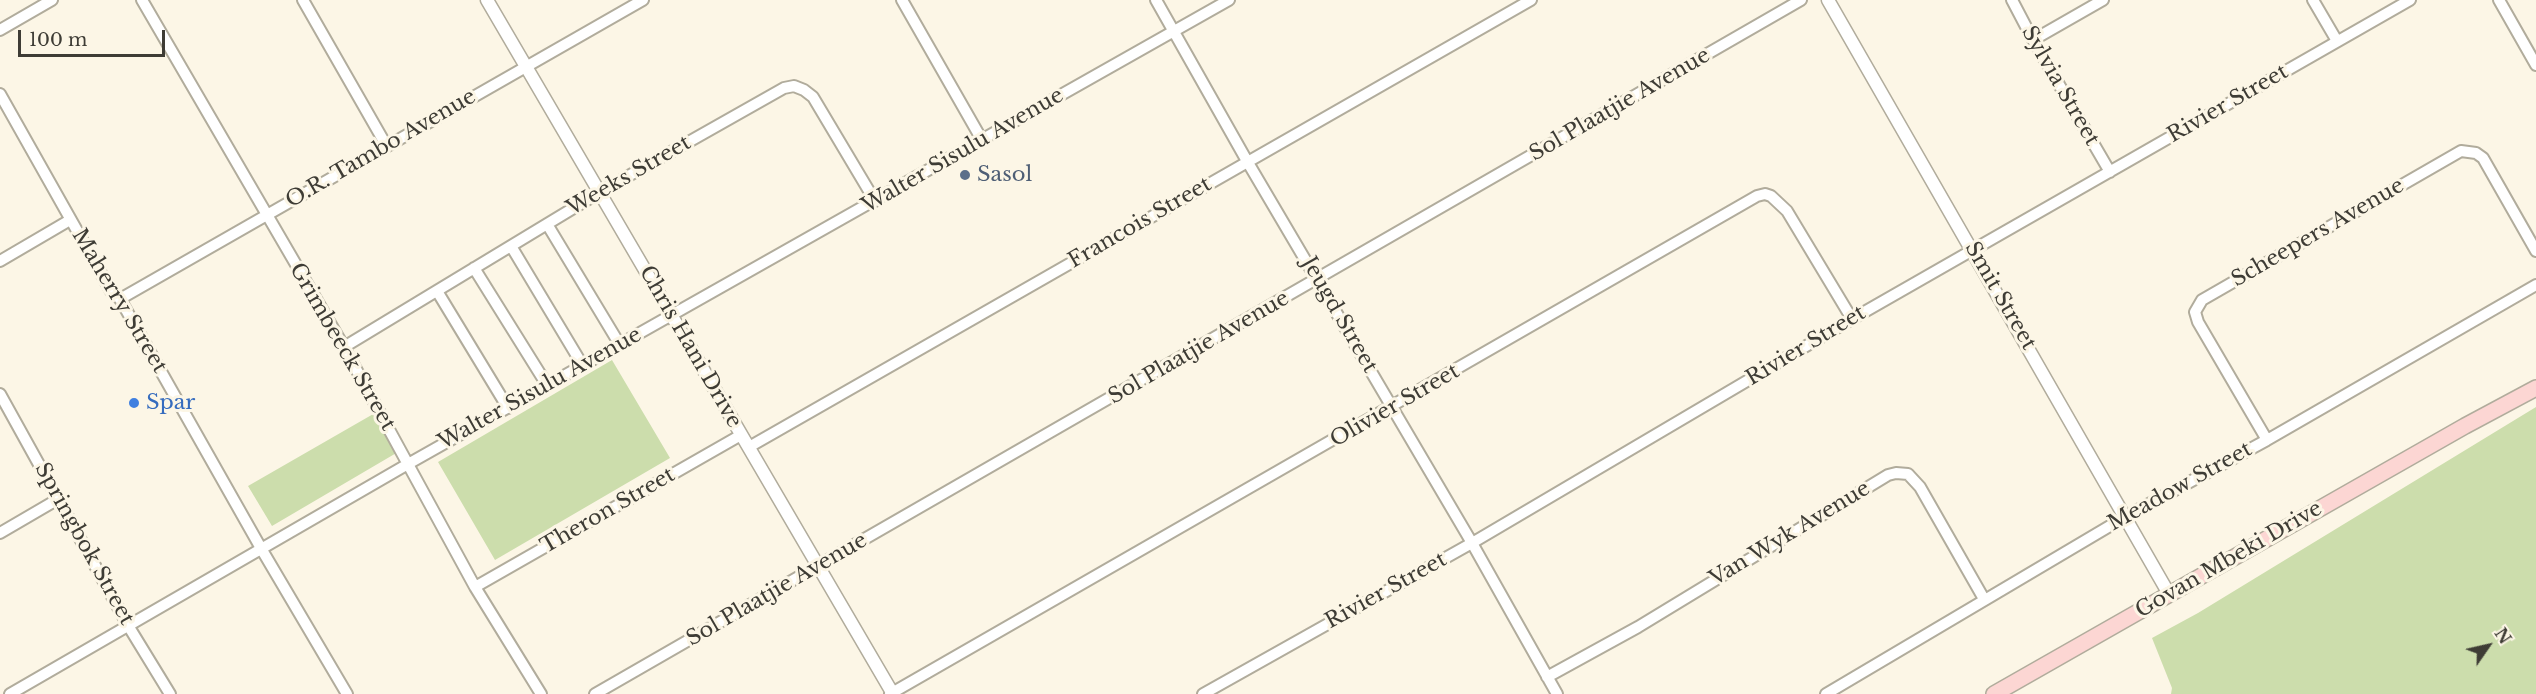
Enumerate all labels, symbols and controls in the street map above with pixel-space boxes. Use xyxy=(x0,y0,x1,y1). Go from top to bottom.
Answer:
scale bar xyxy=(21,18,168,56)
street label: Sylvia Street xyxy=(2016,22,2104,150)
text: 100 m xyxy=(29,29,87,51)
street label: Sol Plaatjie Avenue xyxy=(1525,43,1715,167)
street label: Rivier Street xyxy=(2163,59,2293,149)
street label: Walter Sisulu Avenue xyxy=(858,83,1068,219)
street label: O.R. Tambo Avenue xyxy=(281,84,481,214)
street label: Weeks Street xyxy=(563,130,695,222)
place label: Sasol xyxy=(977,162,1032,188)
marker: Sasol xyxy=(958,168,972,182)
street label: Francois Street xyxy=(1064,172,1216,274)
street label: Scheepers Avenue xyxy=(2227,173,2409,293)
street label: Maherry Street xyxy=(66,224,172,378)
street label: Smit Street xyxy=(1959,238,2041,354)
street label: Jeugd Street xyxy=(1296,253,1382,377)
street label: Grimbeeck Street xyxy=(284,259,400,435)
street label: Chris Hani Drive xyxy=(633,262,747,432)
street label: Sol Plaatjie Avenue xyxy=(1104,286,1294,410)
street label: Rivier Street xyxy=(1742,300,1870,392)
street label: Walter Sisulu Avenue xyxy=(434,323,646,455)
street label: Olivier Street xyxy=(1326,359,1464,453)
place label: Spar xyxy=(146,390,195,416)
marker: Spar xyxy=(127,396,141,410)
street label: Meadow Street xyxy=(2104,437,2256,537)
street label: Springbok Street xyxy=(29,459,139,629)
street label: Theron Street xyxy=(537,462,679,560)
street label: Van Wyk Avenue xyxy=(1705,476,1875,592)
street label: Govan Mbeki Drive xyxy=(2131,496,2327,624)
street label: Sol Plaatjie Avenue xyxy=(682,528,872,652)
street label: Rivier Street xyxy=(1321,547,1451,635)
north arrow xyxy=(2458,616,2518,676)
text: N xyxy=(2490,624,2515,648)

